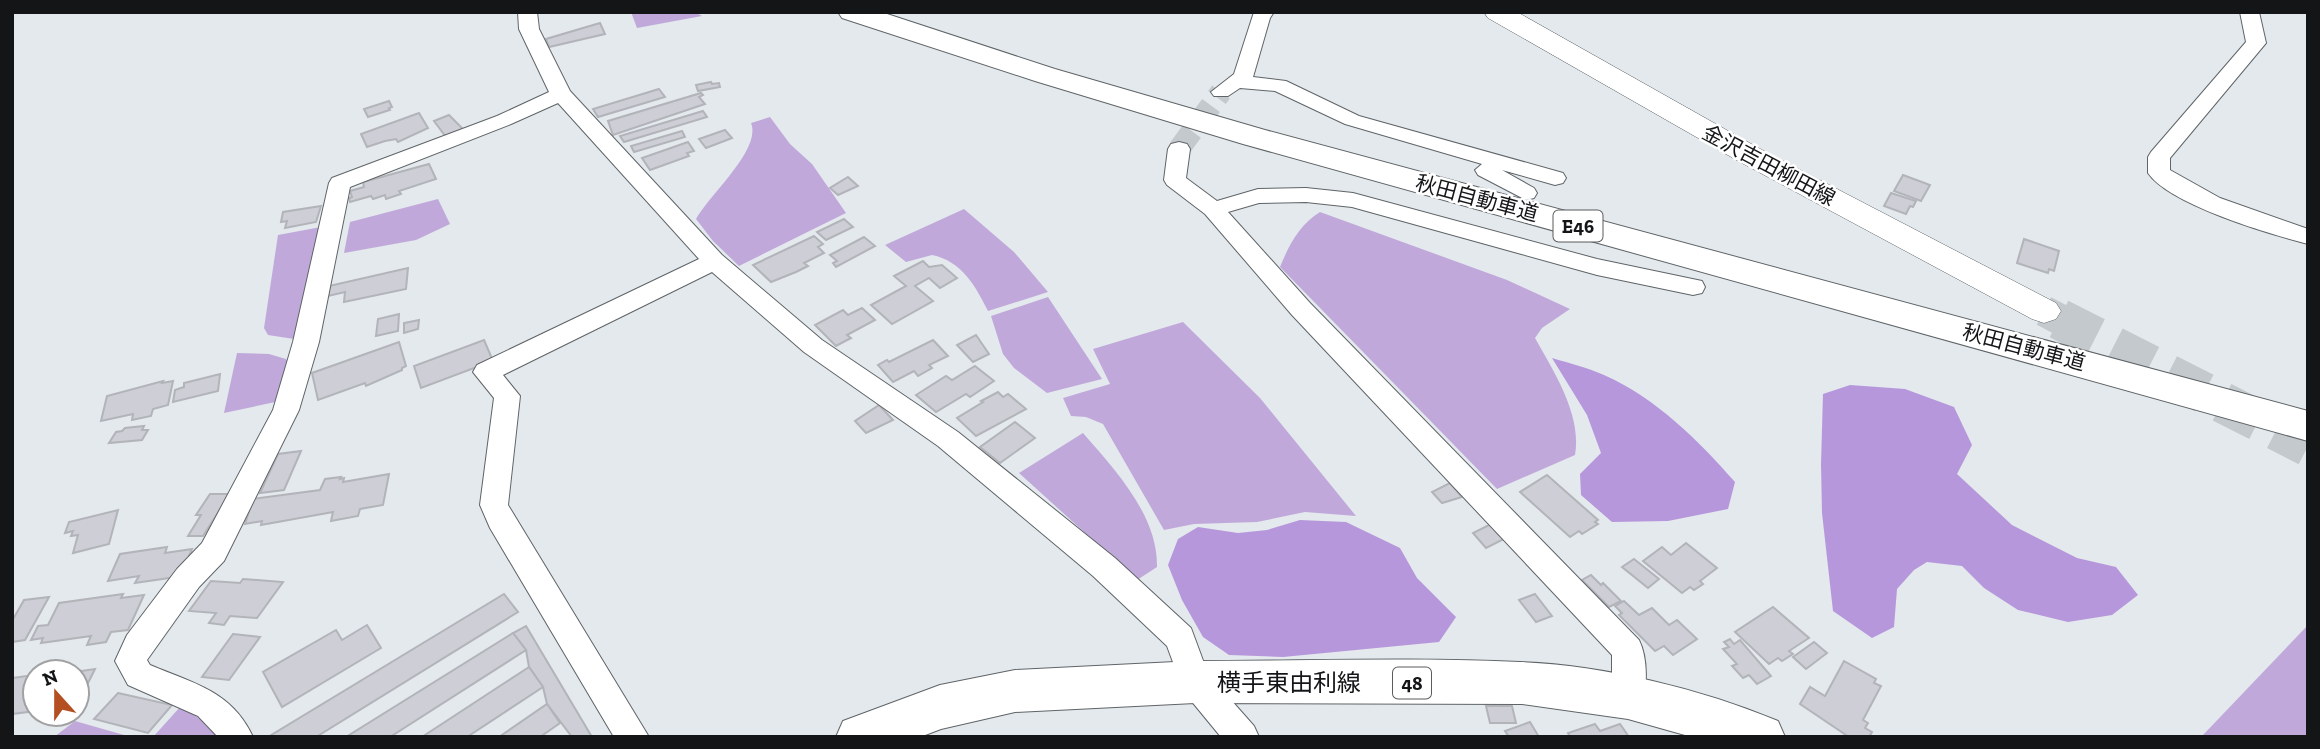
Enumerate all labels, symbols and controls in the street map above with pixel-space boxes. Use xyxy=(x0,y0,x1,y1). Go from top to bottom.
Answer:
street label: 金沢吉田柳田線 xyxy=(1698,119,1840,211)
street label: 秋田自動車道 xyxy=(1413,170,1541,226)
road number: E46 xyxy=(1554,210,1602,242)
street label: 秋田自動車道 xyxy=(1960,319,2088,375)
north arrow xyxy=(21,658,91,728)
text: N xyxy=(39,664,61,691)
street label: 横手東由利線 xyxy=(1217,668,1361,697)
road number: 48 xyxy=(1393,668,1431,698)

